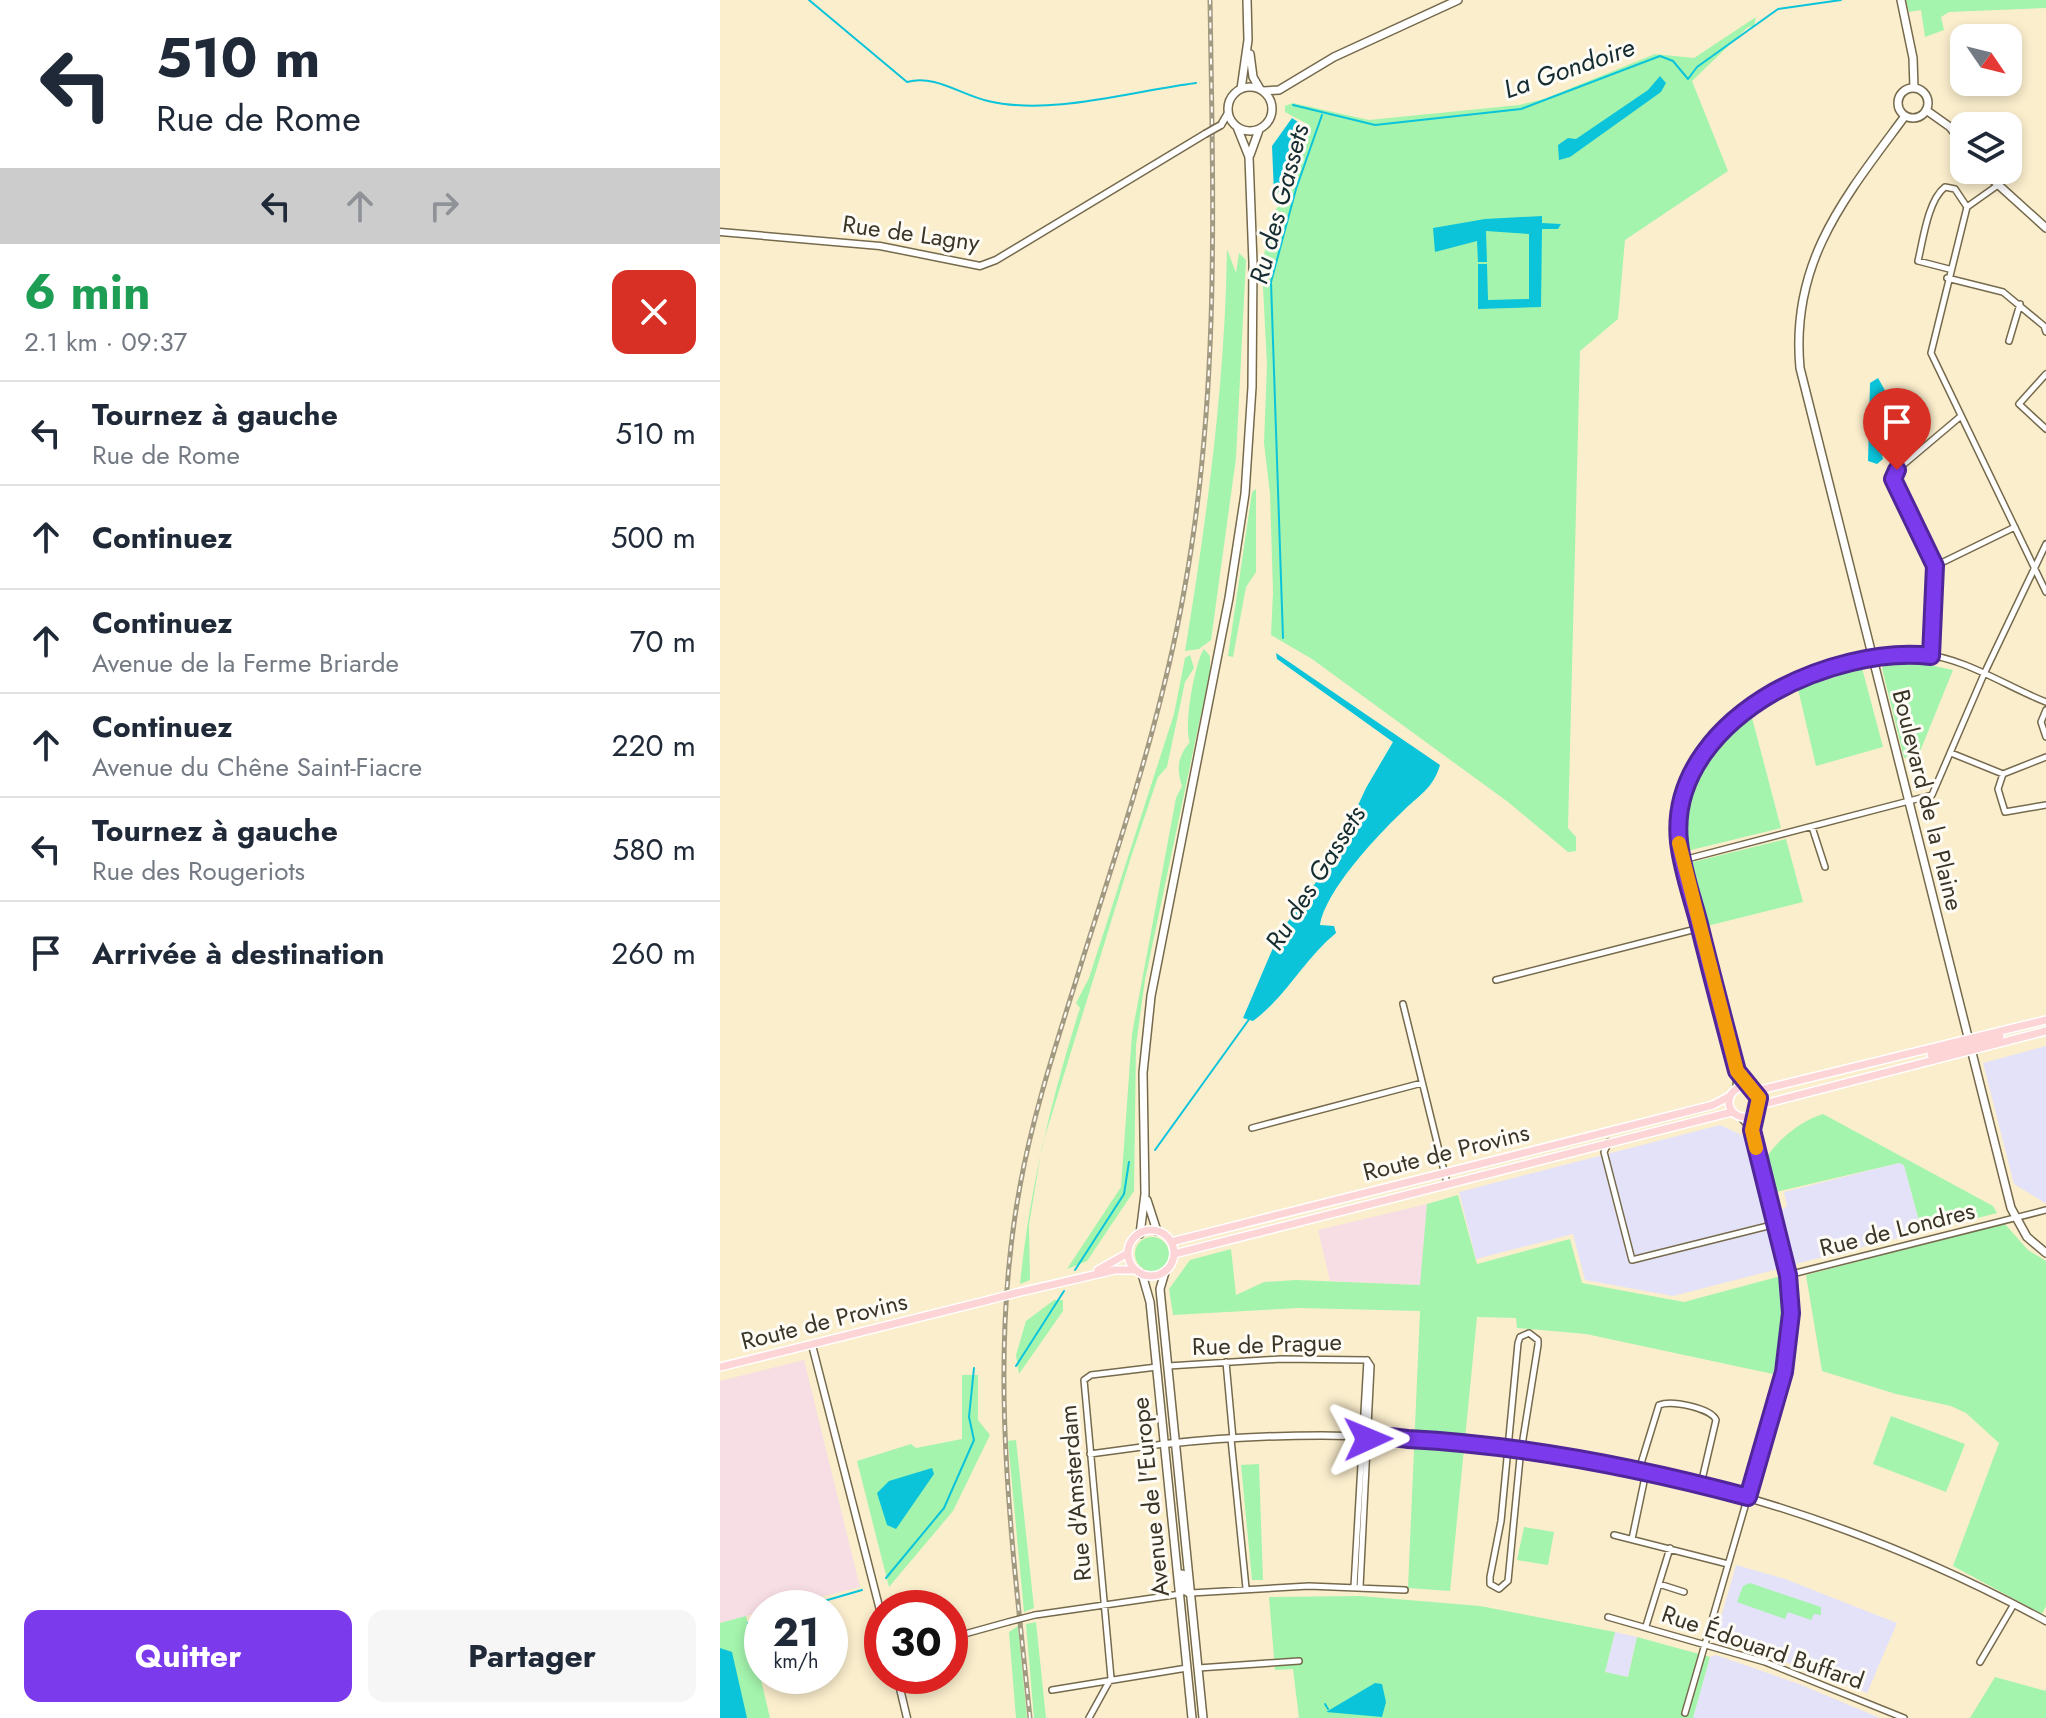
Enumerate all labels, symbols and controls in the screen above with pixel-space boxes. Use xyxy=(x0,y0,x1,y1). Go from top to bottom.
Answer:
text: 510 m xyxy=(156,17,320,98)
north arrow xyxy=(1950,24,2022,96)
map controls xyxy=(1950,24,2022,184)
water label: La Gondoire xyxy=(1498,28,1640,108)
icon: left xyxy=(24,32,128,136)
text: Rue de Rome xyxy=(156,92,361,144)
button: layers xyxy=(1950,112,2022,184)
water label: Ru des Gassets xyxy=(1239,119,1319,288)
icon: left xyxy=(254,184,298,228)
icon: ahead xyxy=(338,184,382,228)
icon: right xyxy=(422,184,466,228)
street label: Rue de Lagny xyxy=(840,206,982,260)
text: 6 min xyxy=(24,258,151,327)
button: close xyxy=(612,270,696,354)
text: 2.1 km · 09:37 xyxy=(24,323,187,361)
pin xyxy=(1863,388,1931,470)
text: Tournez à gauche xyxy=(92,393,338,436)
icon: arrive xyxy=(1875,400,1919,444)
icon: left xyxy=(24,411,68,455)
text: 510 m xyxy=(615,412,696,455)
text: Rue de Rome xyxy=(92,436,240,474)
icon: ahead xyxy=(24,515,68,559)
text: Continuez xyxy=(92,516,233,559)
text: 500 m xyxy=(611,516,696,559)
text: Continuez xyxy=(92,601,233,644)
icon: ahead xyxy=(24,619,68,663)
text: 70 m xyxy=(630,620,696,663)
text: Avenue de la Ferme Briarde xyxy=(92,644,399,682)
street label: Boulevard de la Plaine xyxy=(1884,686,1972,914)
text: Continuez xyxy=(92,705,233,748)
icon: ahead xyxy=(24,723,68,767)
text: 220 m xyxy=(611,724,696,767)
text: Avenue du Chêne Saint-Fiacre xyxy=(92,748,422,786)
water label: Ru des Gassets xyxy=(1255,798,1375,958)
text: Tournez à gauche xyxy=(92,809,338,852)
icon: left xyxy=(24,827,68,871)
text: 580 m xyxy=(612,828,696,871)
text: Rue des Rougeriots xyxy=(92,852,305,890)
icon: arrive xyxy=(24,931,68,975)
text: Arrivée à destination xyxy=(92,932,384,975)
text: 260 m xyxy=(611,932,696,975)
street label: Route de Provins xyxy=(1359,1114,1533,1190)
street label: Rue de Londres xyxy=(1816,1193,1978,1265)
street label: Route de Provins xyxy=(737,1283,911,1359)
street label: Rue de Prague xyxy=(1191,1324,1343,1364)
street label: Avenue de l'Europe xyxy=(1122,1396,1178,1598)
position arrow xyxy=(1326,1397,1410,1481)
street label: Rue d'Amsterdam xyxy=(1050,1403,1100,1583)
speed limit sign: 30 xyxy=(864,1590,968,1694)
street label: Rue Édouard Buffard xyxy=(1657,1596,1869,1698)
text: 21 xyxy=(773,1603,819,1661)
button: Quitter xyxy=(24,1610,352,1702)
button: Partager xyxy=(368,1610,696,1702)
text: km/h xyxy=(773,1647,819,1676)

